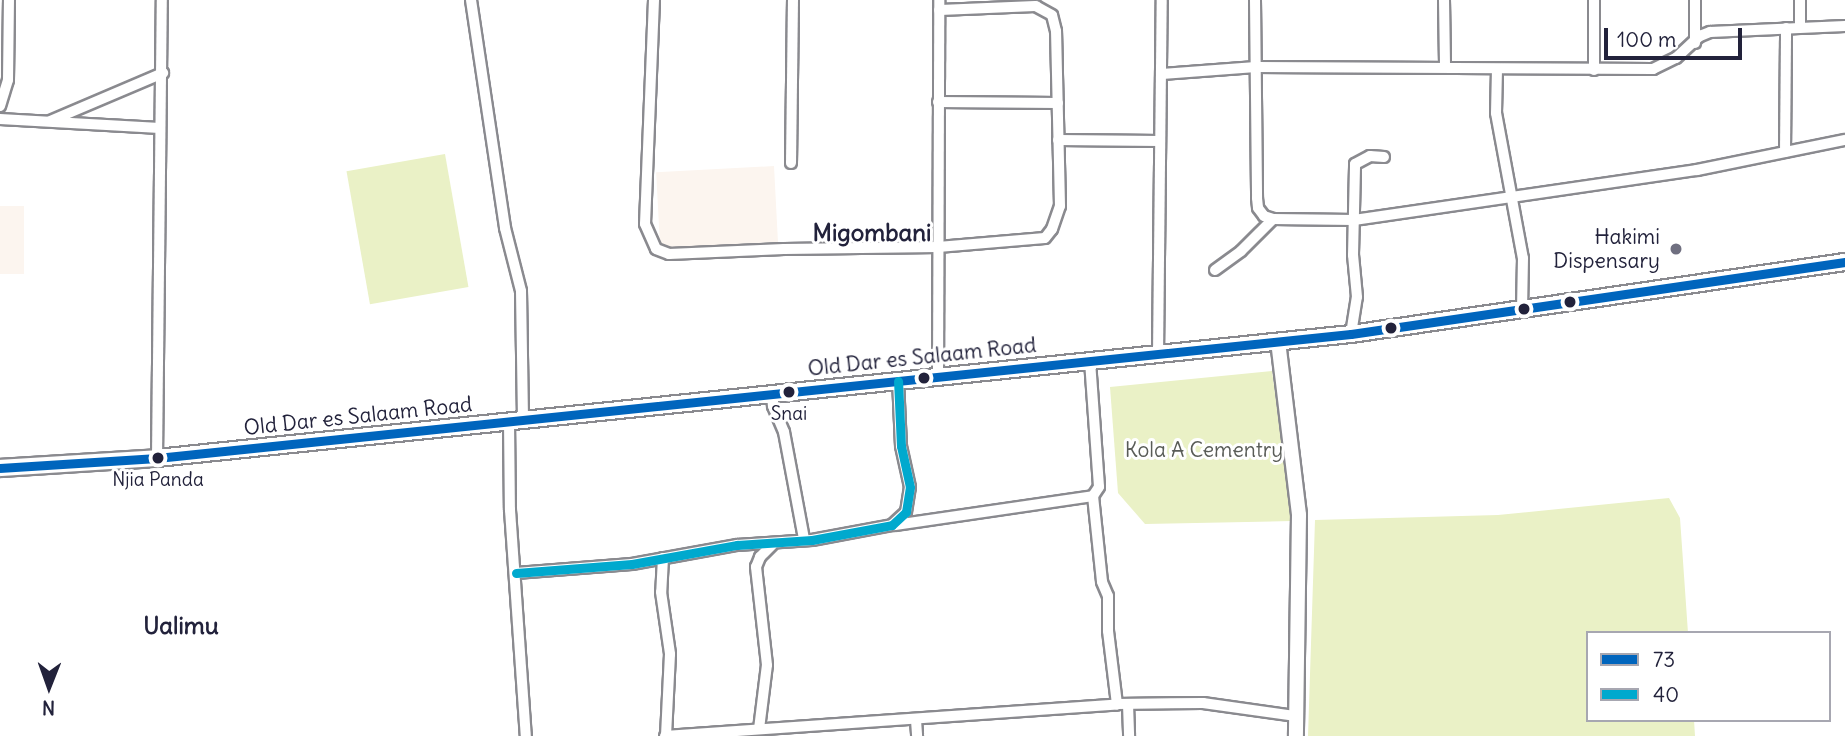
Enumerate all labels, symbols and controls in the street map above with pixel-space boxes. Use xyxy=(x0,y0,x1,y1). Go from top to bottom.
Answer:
scale bar xyxy=(1607,14,1745,58)
text: 100 m xyxy=(1617,26,1676,53)
district label: Migombani xyxy=(813,219,931,247)
place label: Hakimi Dispensary xyxy=(1553,224,1660,274)
marker: Hakimi Dispensary xyxy=(1666,239,1686,259)
unlabelled marker xyxy=(1563,295,1577,309)
unlabelled marker xyxy=(1517,302,1531,316)
unlabelled marker xyxy=(1384,321,1398,335)
street label: Old Dar es Salaam Road xyxy=(807,332,1037,382)
unlabelled marker xyxy=(917,371,931,385)
marker: Snai xyxy=(782,385,796,399)
street label: Old Dar es Salaam Road xyxy=(243,391,473,441)
place label: Snai xyxy=(771,403,807,425)
park label: Kola A Cementry xyxy=(1125,437,1283,463)
marker: Njia Panda xyxy=(151,451,165,465)
place label: Njia Panda xyxy=(112,469,204,491)
district label: Ualimu xyxy=(143,612,219,640)
legend xyxy=(1586,631,1831,722)
text: 73 xyxy=(1653,646,1675,673)
north arrow xyxy=(14,652,84,722)
text: 40 xyxy=(1653,681,1679,708)
text: N xyxy=(42,696,55,720)

